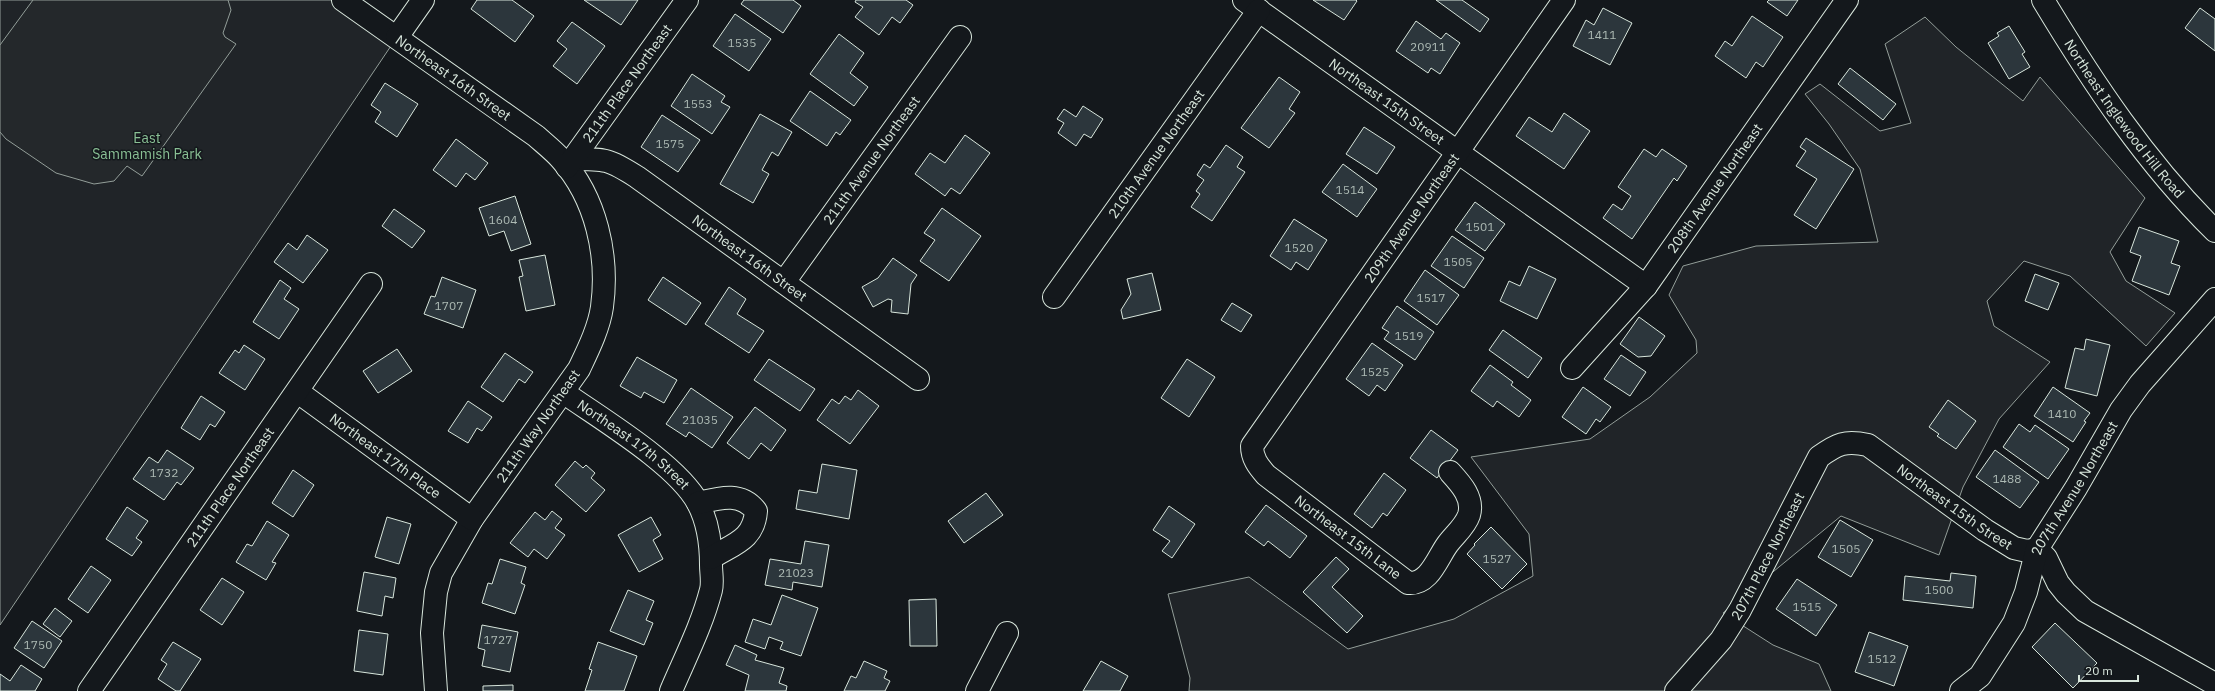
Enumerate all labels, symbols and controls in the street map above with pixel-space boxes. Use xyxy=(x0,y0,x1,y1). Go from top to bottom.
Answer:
street label: 211th Place Northeast xyxy=(578,20,676,146)
house number: 1411 xyxy=(1588,27,1616,42)
street label: Northeast 16th Street xyxy=(392,31,515,125)
house number: 1535 xyxy=(728,35,756,50)
street label: Northeast Inglewood Hill Road xyxy=(2060,36,2188,202)
house number: 20911 xyxy=(1410,39,1446,54)
street label: Northeast 15th Street xyxy=(1325,54,1448,149)
street label: 210th Avenue Northeast xyxy=(1104,86,1208,222)
street label: 211th Avenue Northeast xyxy=(819,92,924,228)
house number: 1553 xyxy=(684,96,712,111)
street label: 208th Avenue Northeast xyxy=(1663,120,1766,256)
park label: East Sammamish Park xyxy=(92,129,202,163)
house number: 1575 xyxy=(656,136,684,151)
street label: 209th Avenue Northeast xyxy=(1360,150,1463,286)
house number: 1514 xyxy=(1336,182,1364,197)
street label: Northeast 16th Street xyxy=(689,211,811,305)
house number: 1604 xyxy=(489,212,517,227)
house number: 1501 xyxy=(1466,219,1494,234)
house number: 1520 xyxy=(1285,240,1313,255)
house number: 1505 xyxy=(1444,254,1472,269)
house number: 1517 xyxy=(1417,290,1445,305)
house number: 1707 xyxy=(435,298,463,313)
house number: 1519 xyxy=(1395,328,1423,343)
house number: 1525 xyxy=(1361,364,1389,379)
street label: 211th Way Northeast xyxy=(492,366,584,486)
street label: Northeast 17th Street xyxy=(574,395,694,493)
house number: 1410 xyxy=(2048,406,2076,421)
street label: Northeast 17th Place xyxy=(326,409,445,502)
house number: 21035 xyxy=(682,412,718,427)
street label: 207th Avenue Northeast xyxy=(2027,418,2122,557)
street label: 211th Place Northeast xyxy=(182,424,278,551)
street label: Northeast 15th Street xyxy=(1893,460,2016,554)
house number: 1732 xyxy=(150,465,178,480)
house number: 1488 xyxy=(1993,471,2021,486)
street label: 207th Place Northeast xyxy=(1727,489,1808,624)
street label: Northeast 15th Lane xyxy=(1291,491,1405,583)
house number: 1505 xyxy=(1832,541,1860,556)
house number: 1527 xyxy=(1483,551,1511,566)
house number: 21023 xyxy=(778,565,814,580)
house number: 1500 xyxy=(1925,582,1953,597)
house number: 1515 xyxy=(1793,599,1821,614)
house number: 1727 xyxy=(484,632,512,647)
house number: 1750 xyxy=(24,637,52,652)
house number: 1512 xyxy=(1868,651,1896,666)
scale bar xyxy=(2079,657,2138,683)
text: 20 m xyxy=(2085,663,2113,678)

